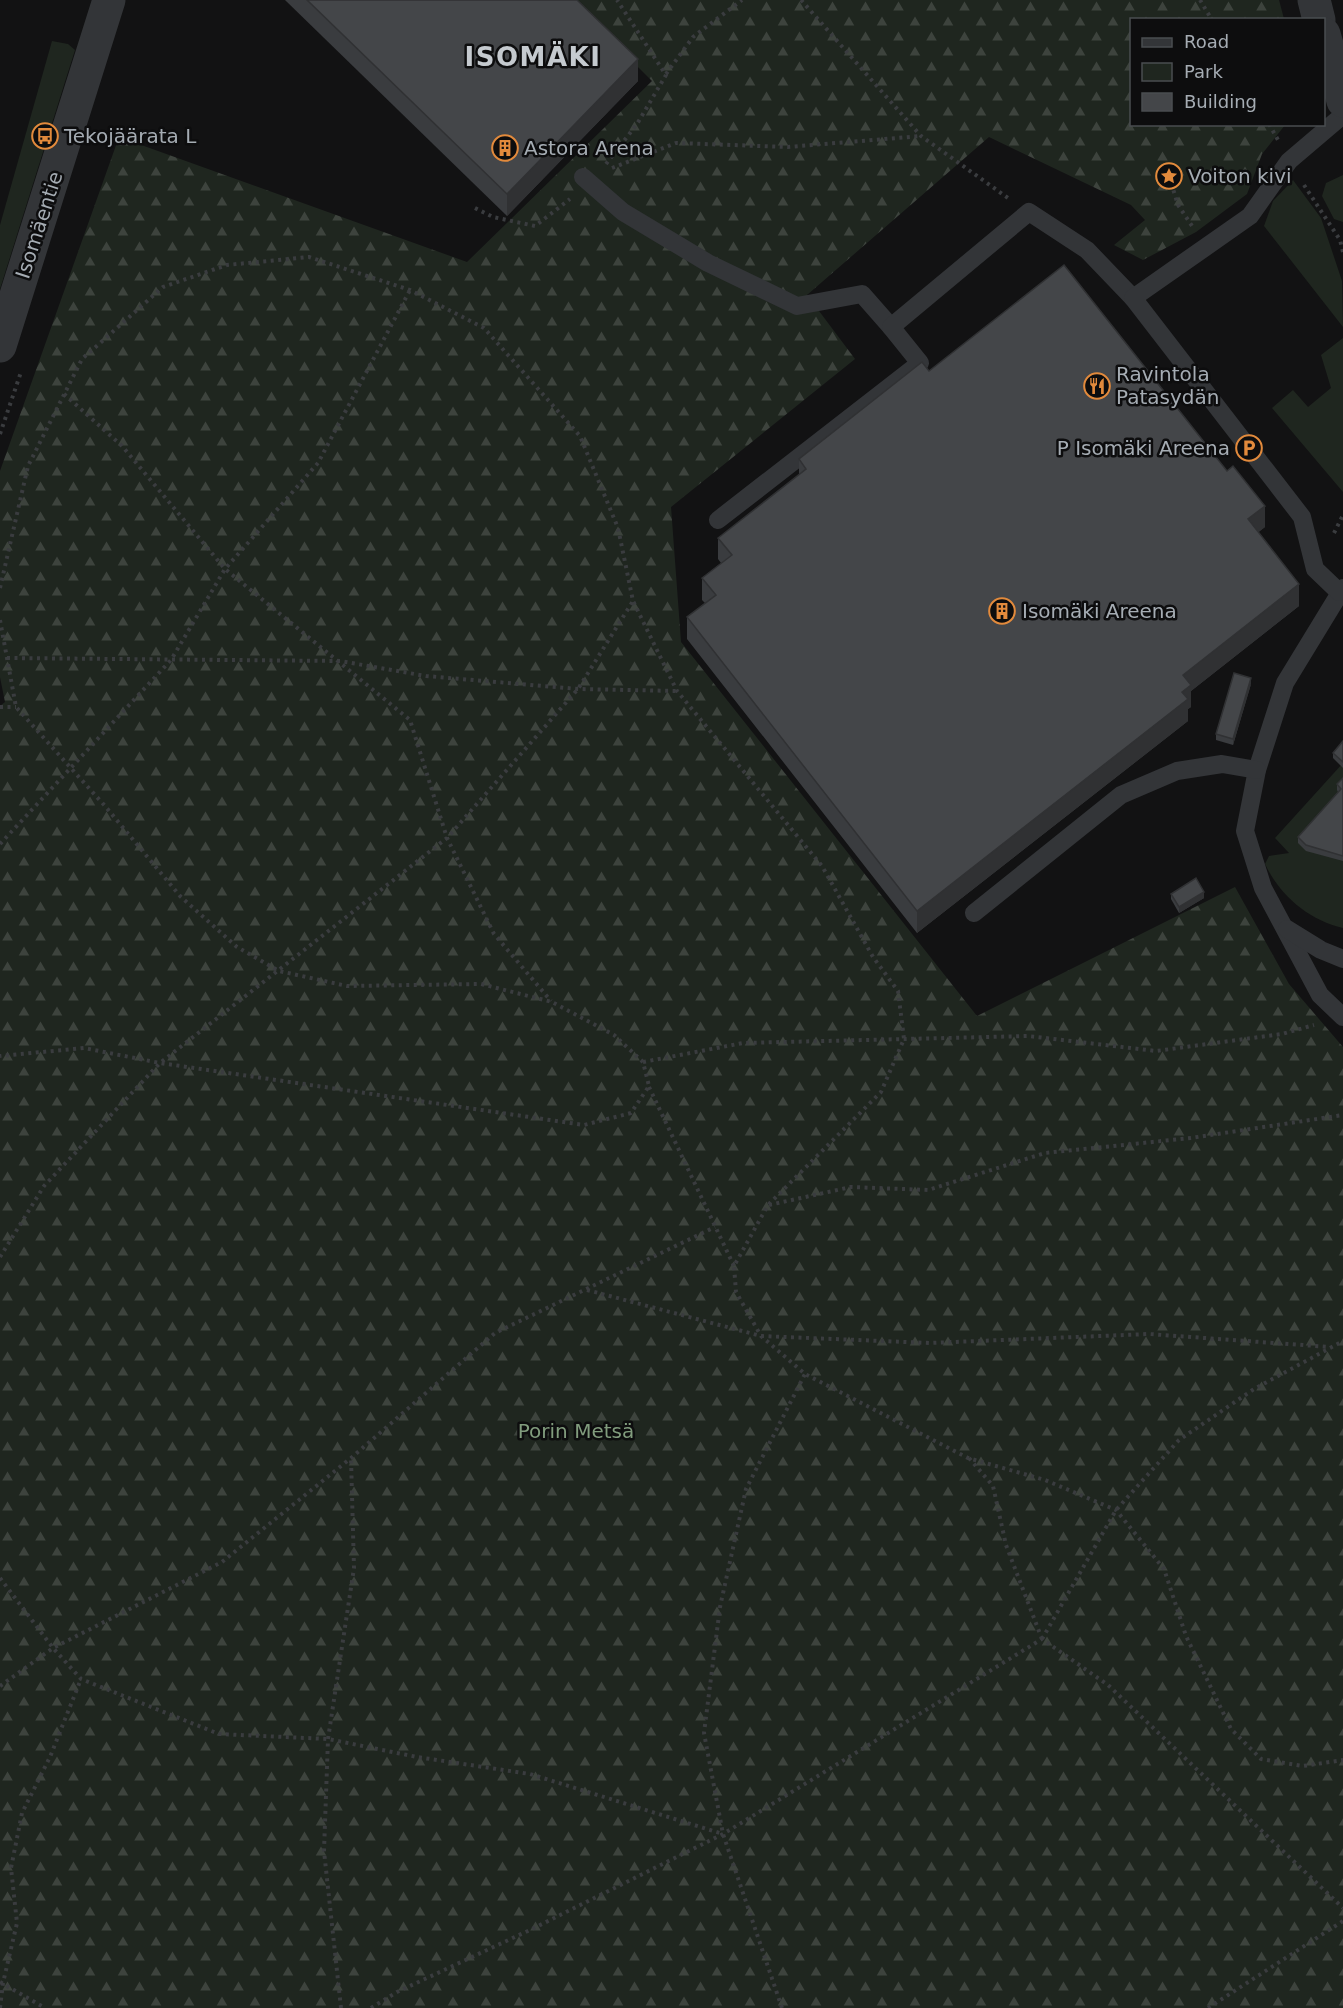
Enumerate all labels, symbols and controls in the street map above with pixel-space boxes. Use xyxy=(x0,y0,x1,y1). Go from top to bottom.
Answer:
legend xyxy=(1130,18,1325,126)
text: Road xyxy=(1184,31,1229,52)
district label: ISOMÄKI xyxy=(465,41,601,72)
text: Park xyxy=(1184,61,1223,82)
text: Building xyxy=(1184,91,1257,112)
bus stop icon: Tekojäärata L xyxy=(30,121,60,151)
place label: Tekojäärata L xyxy=(63,124,197,148)
building icon: Astora Arena xyxy=(490,133,520,163)
place label: Astora Arena xyxy=(524,136,654,160)
place icon: Voiton kivi xyxy=(1154,161,1184,191)
place label: Voiton kivi xyxy=(1188,164,1292,188)
street label: Isomäentie xyxy=(10,169,68,281)
place label: Ravintola Patasydän xyxy=(1116,362,1219,409)
restaurant icon: Ravintola Patasydän xyxy=(1082,371,1112,401)
parking icon: P Isomäki Areena xyxy=(1234,433,1264,463)
place label: P Isomäki Areena xyxy=(1057,436,1230,460)
building icon: Isomäki Areena xyxy=(987,596,1017,626)
place label: Isomäki Areena xyxy=(1022,599,1177,623)
park label: Porin Metsä xyxy=(518,1419,634,1443)

